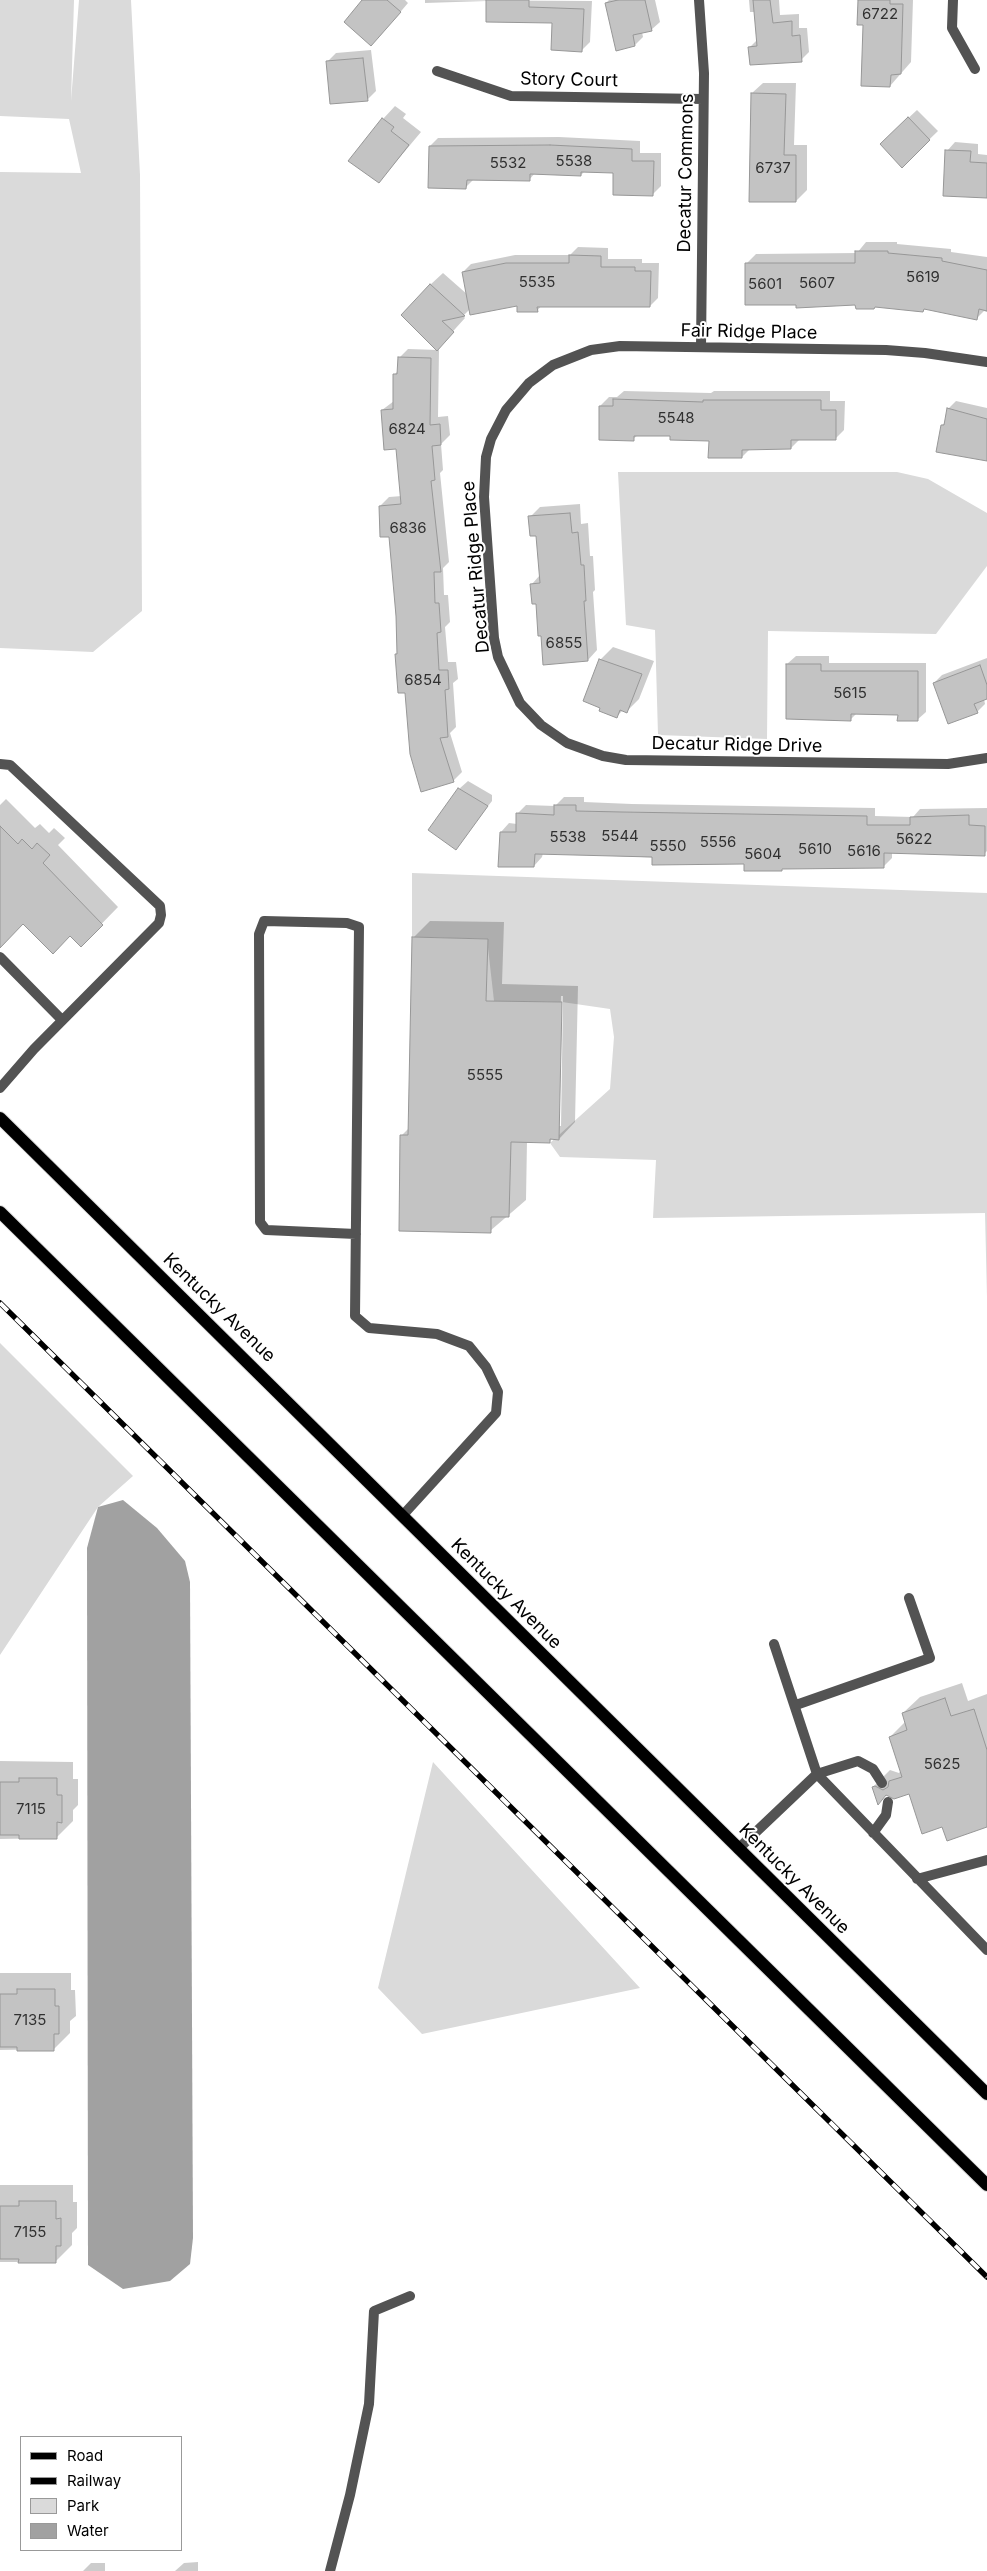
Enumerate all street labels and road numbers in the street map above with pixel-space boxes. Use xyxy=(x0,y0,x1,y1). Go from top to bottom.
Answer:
street label: Story Court xyxy=(520,68,618,92)
street label: Decatur Commons xyxy=(674,93,698,253)
street label: Fair Ridge Place xyxy=(680,320,818,344)
street label: Decatur Ridge Place xyxy=(458,480,494,654)
street label: Decatur Ridge Drive xyxy=(652,733,822,757)
street label: Kentucky Avenue xyxy=(158,1249,280,1367)
street label: Kentucky Avenue xyxy=(446,1534,566,1654)
street label: Kentucky Avenue xyxy=(734,1819,854,1939)

